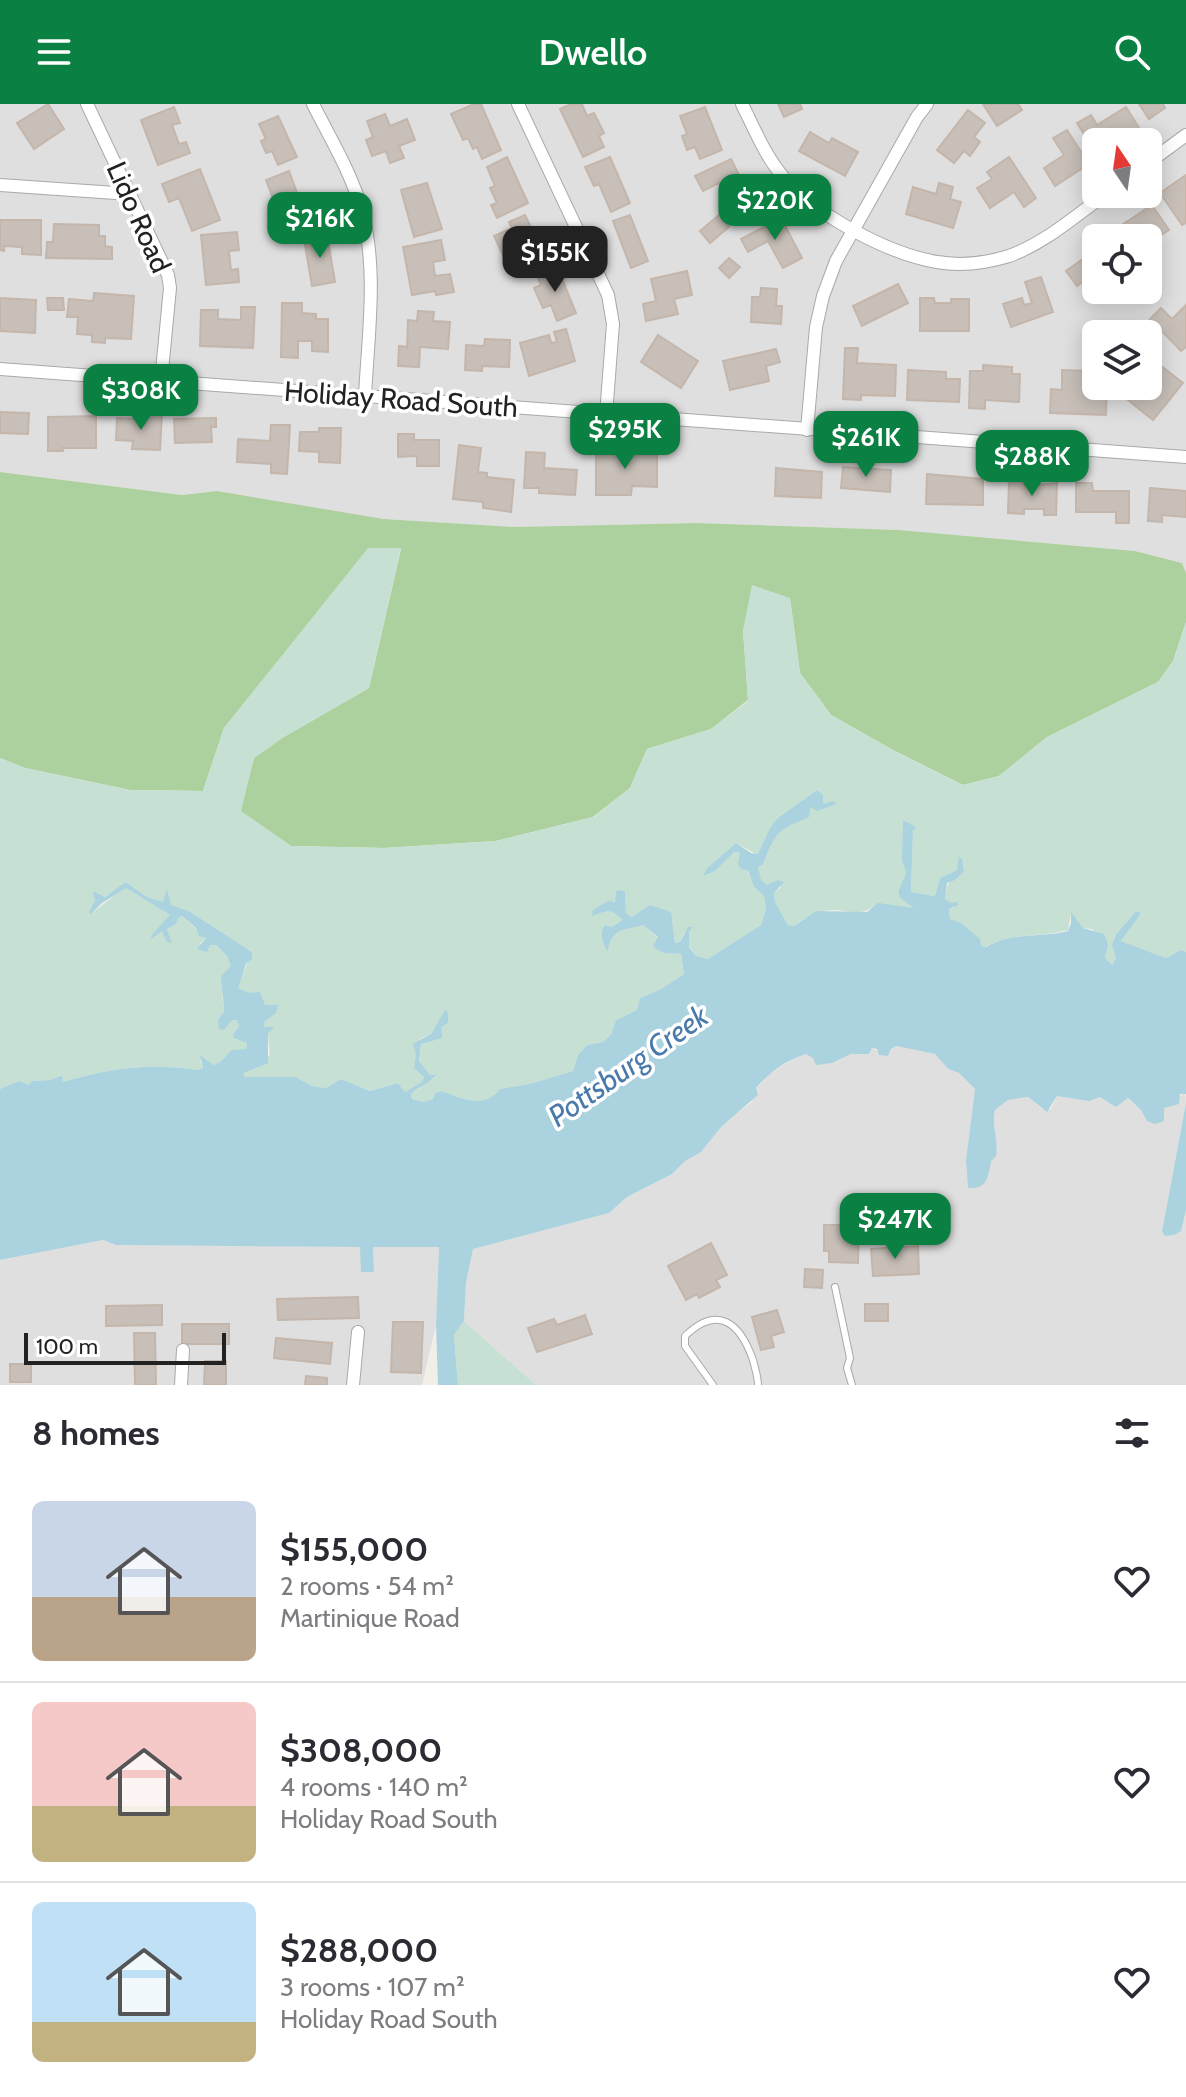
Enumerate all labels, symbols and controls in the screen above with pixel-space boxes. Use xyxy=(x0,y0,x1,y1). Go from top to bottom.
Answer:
icon: menu xyxy=(32,30,76,74)
text: Dwello xyxy=(539,30,647,74)
icon: search xyxy=(1110,30,1154,74)
north arrow xyxy=(1082,128,1162,208)
map controls xyxy=(1082,128,1162,400)
street label: Lido Road xyxy=(99,156,179,278)
pin: $220K xyxy=(719,174,831,242)
text: $220K xyxy=(736,184,814,216)
pin: $216K xyxy=(264,192,376,260)
text: $216K xyxy=(285,202,355,234)
button: locate xyxy=(1082,224,1162,304)
pin: $155K xyxy=(499,226,611,294)
text: $155K xyxy=(521,236,589,268)
button: layers xyxy=(1082,320,1162,400)
pin: $308K xyxy=(85,364,197,432)
text: $308K xyxy=(101,374,181,406)
street label: Holiday Road South xyxy=(283,374,519,424)
pin: $295K xyxy=(569,403,681,471)
pin: $261K xyxy=(810,411,922,479)
text: $295K xyxy=(588,413,662,445)
text: $261K xyxy=(831,421,901,453)
pin: $288K xyxy=(976,430,1088,498)
text: $288K xyxy=(994,440,1070,472)
water label: Pottsburg Creek xyxy=(541,997,716,1135)
pin: $247K xyxy=(839,1193,951,1261)
text: $247K xyxy=(858,1203,932,1235)
scale bar xyxy=(24,1329,226,1365)
text: 100 m xyxy=(36,1333,98,1360)
icon: filters xyxy=(1110,1411,1154,1455)
text: 8 homes xyxy=(32,1412,160,1454)
text: $155,000 xyxy=(280,1528,428,1570)
icon: home xyxy=(96,1533,192,1629)
icon: heart xyxy=(1110,1559,1154,1603)
text: 2 rooms · 54 m² xyxy=(280,1570,454,1602)
text: Martinique Road xyxy=(280,1602,460,1634)
text: $308,000 xyxy=(280,1729,442,1771)
icon: home xyxy=(96,1734,192,1830)
icon: heart xyxy=(1110,1760,1154,1804)
text: 4 rooms · 140 m² xyxy=(280,1771,468,1803)
text: Holiday Road South xyxy=(280,1803,498,1835)
text: $288,000 xyxy=(280,1929,438,1971)
icon: home xyxy=(96,1934,192,2030)
icon: heart xyxy=(1110,1960,1154,2004)
text: 3 rooms · 107 m² xyxy=(280,1971,465,2003)
text: Holiday Road South xyxy=(280,2003,498,2035)

